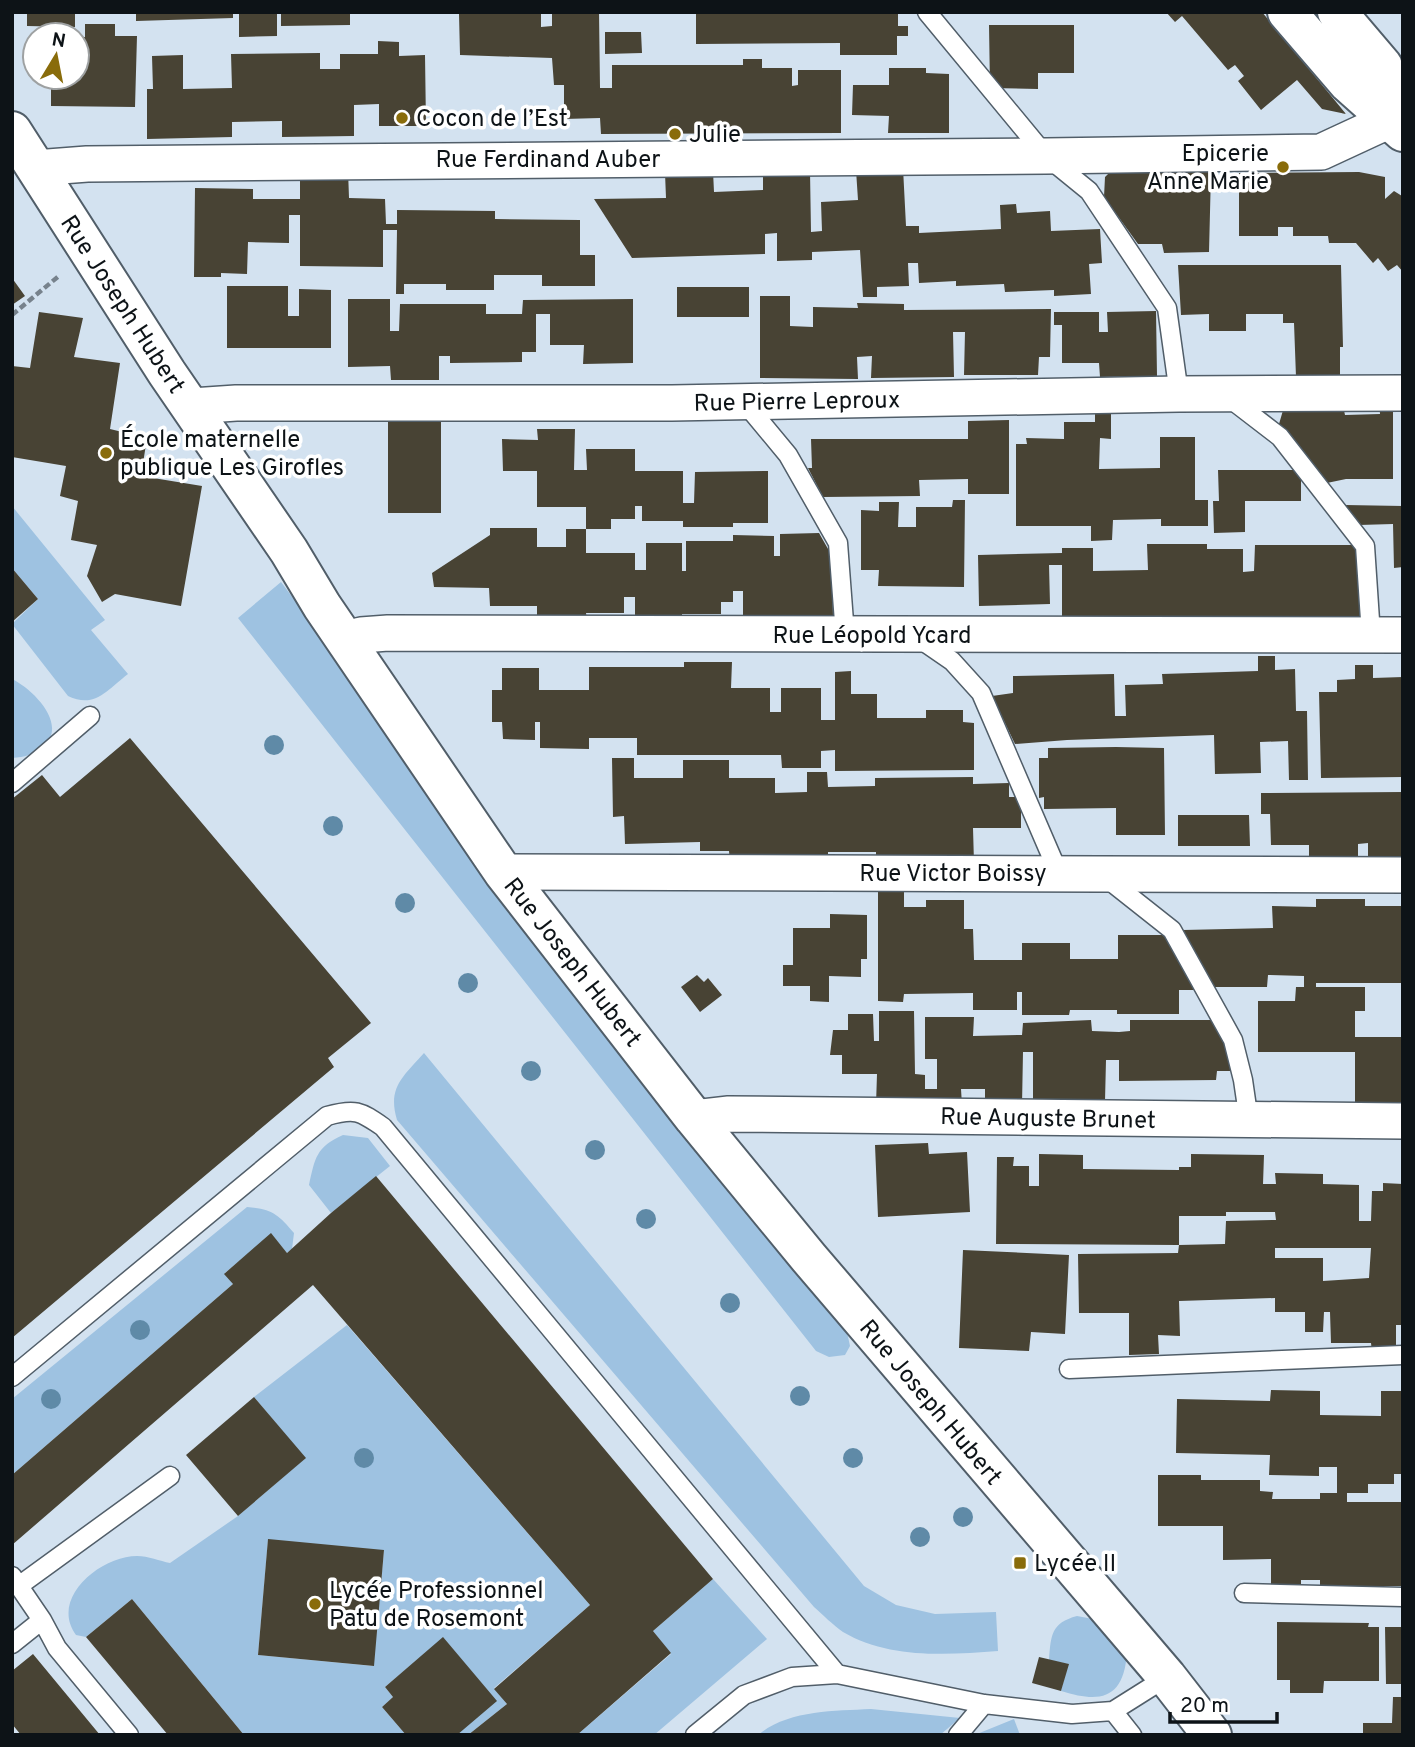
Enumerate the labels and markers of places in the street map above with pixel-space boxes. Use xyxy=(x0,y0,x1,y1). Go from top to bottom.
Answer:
place label: Cocon de l’Est xyxy=(416,105,568,135)
marker: Cocon de l’Est xyxy=(394,110,410,126)
place label: Julie xyxy=(689,121,741,151)
marker: Julie xyxy=(667,126,683,142)
place label: Epicerie Anne Marie xyxy=(1147,140,1269,198)
marker: Epicerie Anne Marie xyxy=(1275,159,1291,175)
place label: École maternelle publique Les Girofles xyxy=(120,424,344,484)
marker: École maternelle publique Les Girofles xyxy=(98,445,114,461)
place label: Lycée II xyxy=(1034,1550,1116,1580)
marker: Lycée II xyxy=(1012,1555,1028,1571)
place label: Lycée Professionnel Patu de Rosemont xyxy=(329,1577,544,1635)
marker: Lycée Professionnel Patu de Rosemont xyxy=(307,1596,323,1612)

